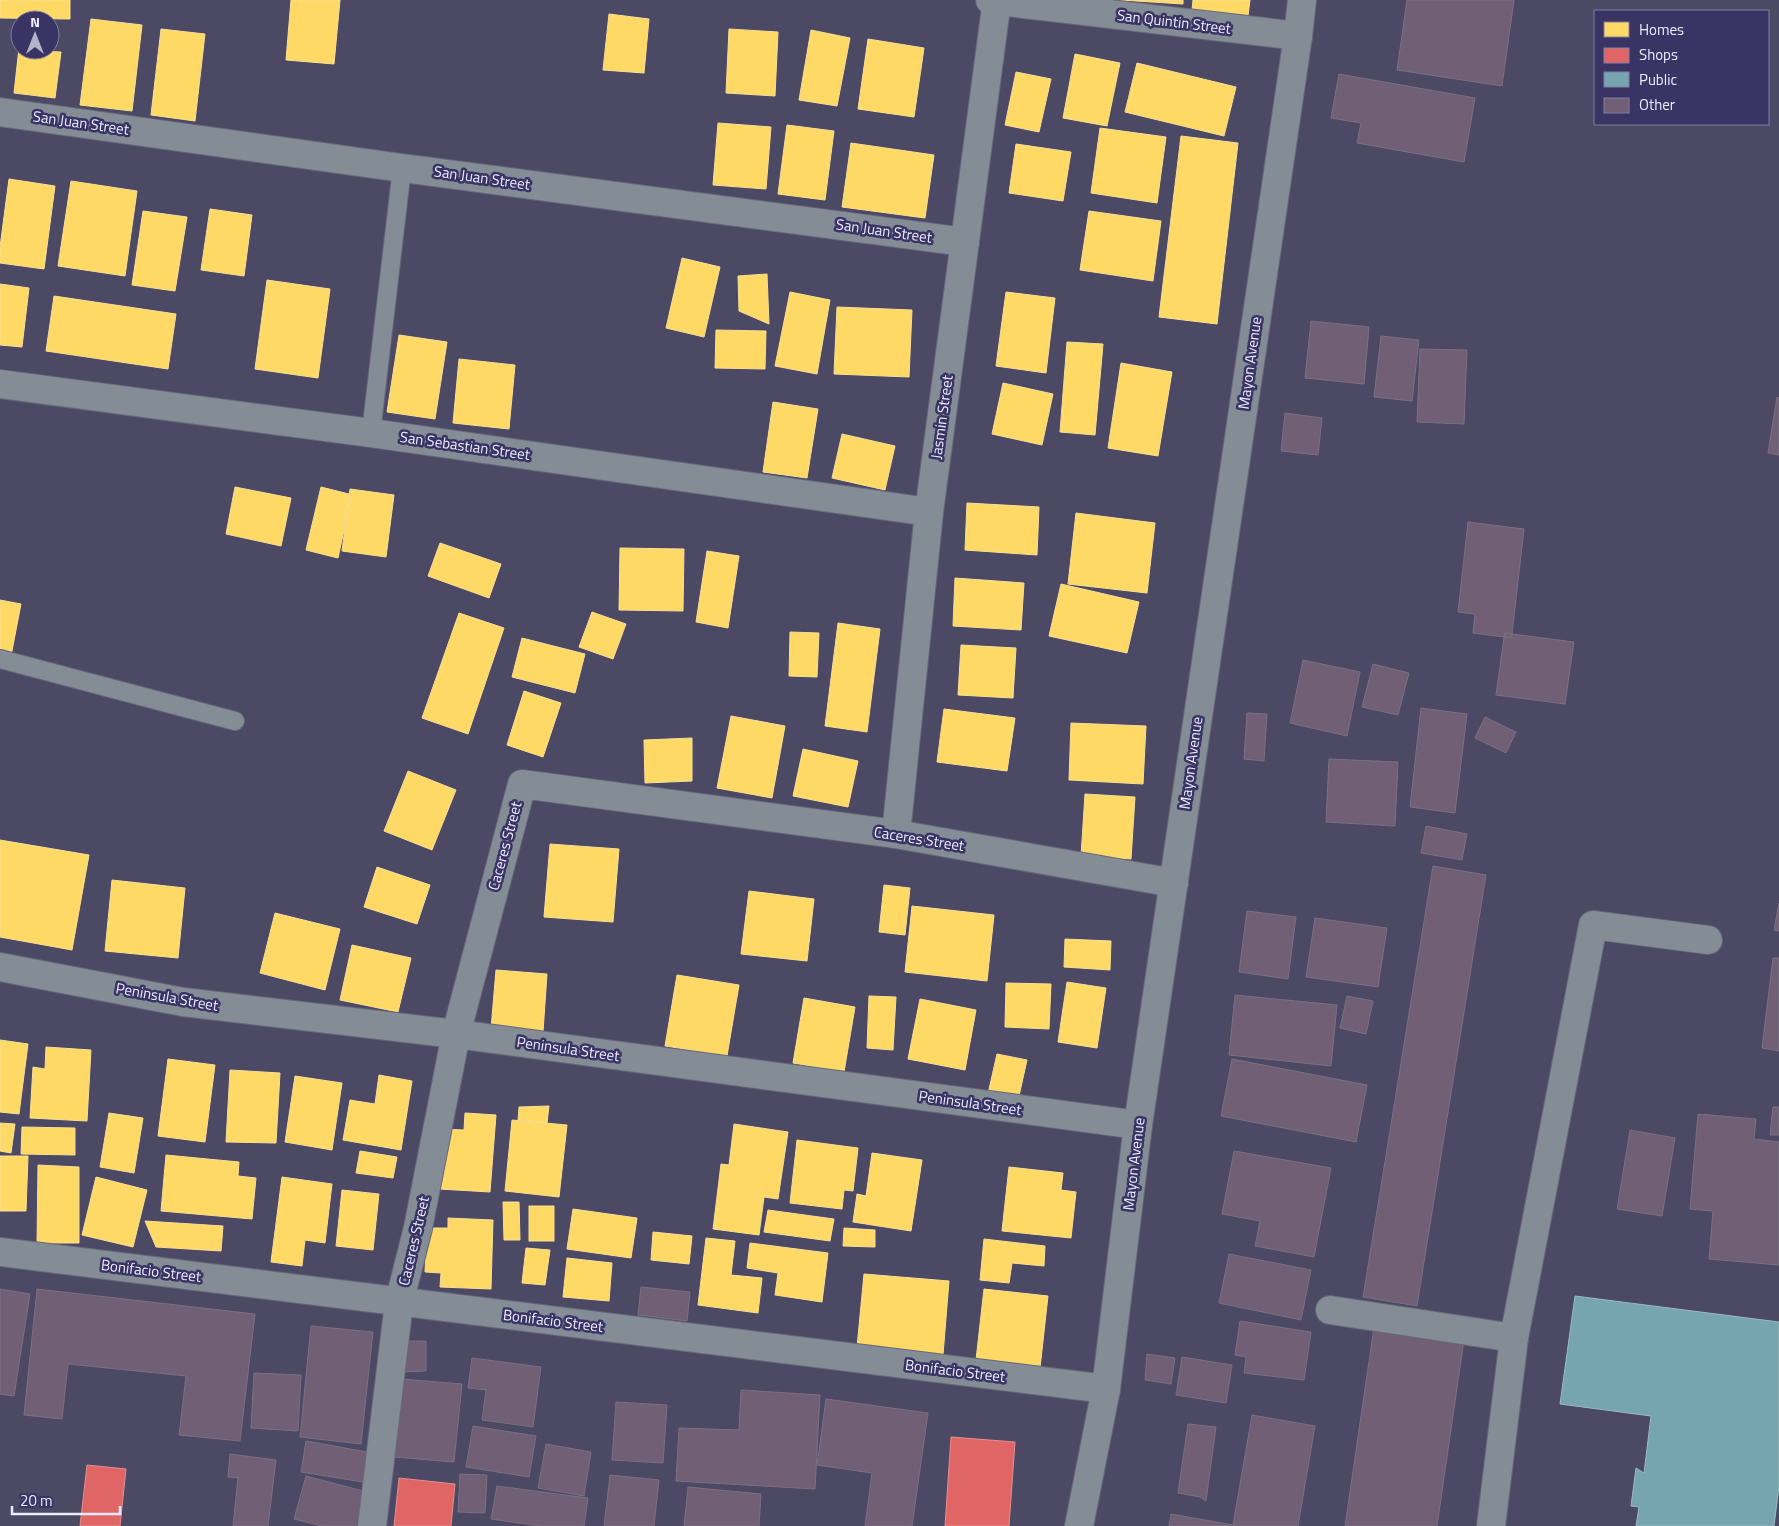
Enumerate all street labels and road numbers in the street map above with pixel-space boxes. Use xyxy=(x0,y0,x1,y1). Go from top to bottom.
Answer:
street label: San Quintin Street xyxy=(1116,3,1233,40)
street label: San Juan Street xyxy=(32,104,131,141)
street label: San Juan Street xyxy=(433,159,532,196)
street label: San Juan Street xyxy=(835,212,934,249)
street label: Mayon Avenue xyxy=(1232,315,1267,411)
street label: Jasmin Street xyxy=(924,373,959,460)
street label: San Sebastian Street xyxy=(399,425,532,466)
street label: Mayon Avenue xyxy=(1173,715,1208,811)
street label: Caceres Street xyxy=(482,798,528,893)
street label: Caceres Street xyxy=(872,820,967,857)
street label: Peninsula Street xyxy=(114,976,221,1017)
street label: Peninsula Street xyxy=(515,1030,622,1067)
street label: Peninsula Street xyxy=(917,1084,1024,1121)
street label: Mayon Avenue xyxy=(1116,1116,1151,1212)
street label: Caceres Street xyxy=(392,1193,435,1288)
street label: Bonifacio Street xyxy=(100,1253,203,1288)
street label: Bonifacio Street xyxy=(502,1303,605,1338)
street label: Bonifacio Street xyxy=(904,1353,1007,1388)

